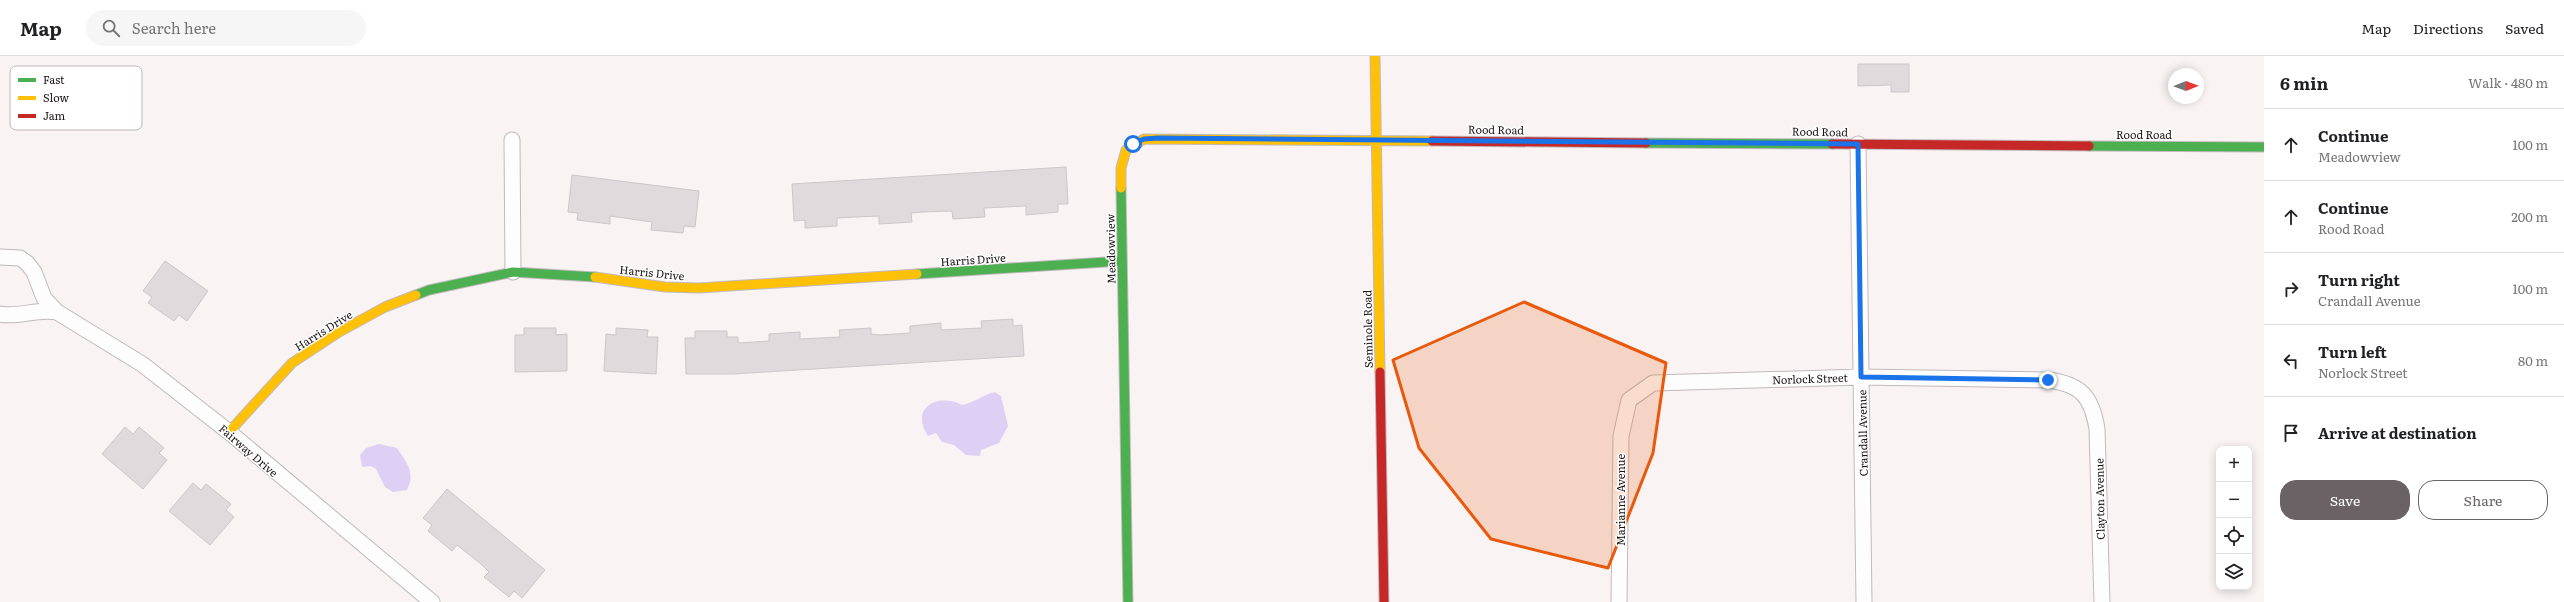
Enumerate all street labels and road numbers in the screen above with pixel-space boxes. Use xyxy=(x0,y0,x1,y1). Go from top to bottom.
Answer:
street label: Rood Road xyxy=(1468,121,1524,137)
street label: Rood Road xyxy=(1792,123,1848,139)
street label: Rood Road xyxy=(2116,126,2172,142)
street label: Meadowview xyxy=(1101,213,1119,284)
street label: Harris Drive xyxy=(940,249,1006,269)
street label: Harris Drive xyxy=(619,261,686,283)
street label: Seminole Road xyxy=(1358,290,1376,368)
street label: Harris Drive xyxy=(291,306,355,354)
street label: Norlock Street xyxy=(1772,369,1849,387)
street label: Crandall Avenue xyxy=(1853,389,1871,477)
street label: Fairway Drive xyxy=(216,420,282,480)
street label: Marianne Avenue xyxy=(1612,454,1628,546)
street label: Clayton Avenue xyxy=(2090,458,2108,540)

